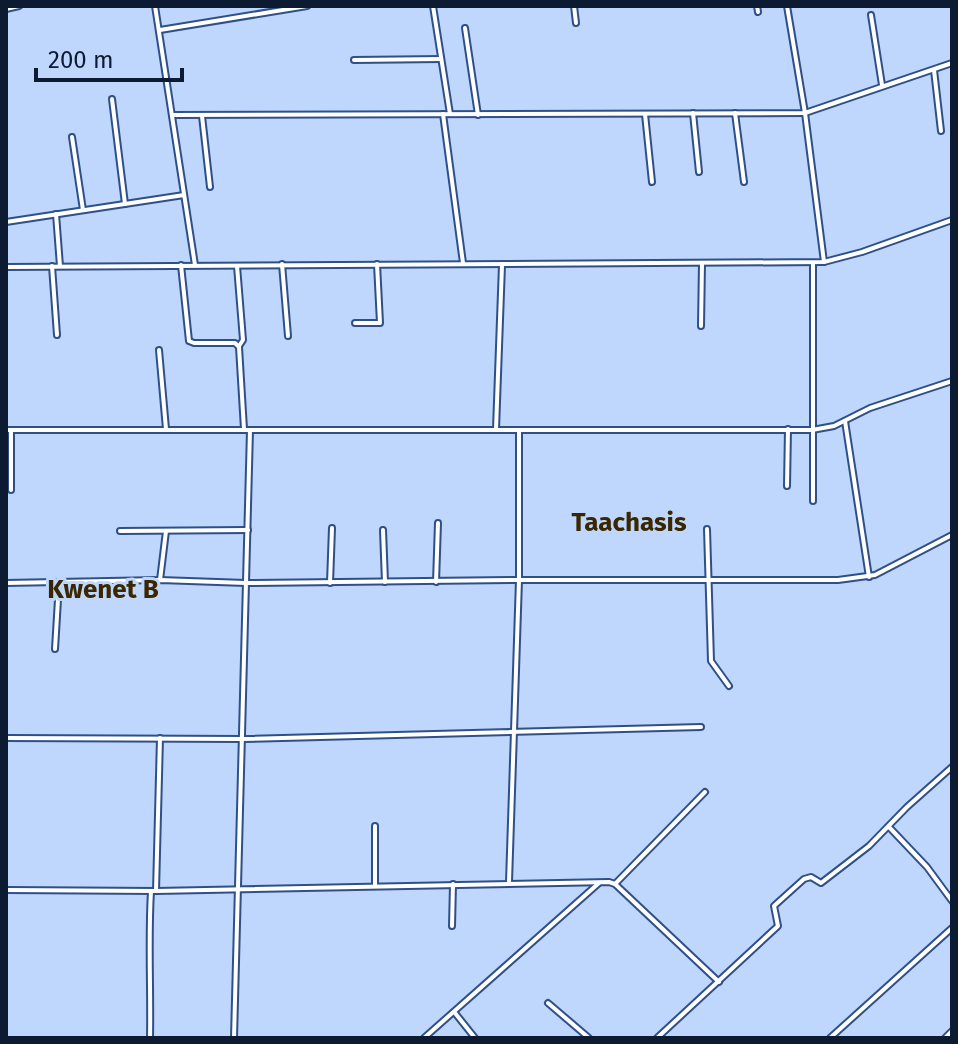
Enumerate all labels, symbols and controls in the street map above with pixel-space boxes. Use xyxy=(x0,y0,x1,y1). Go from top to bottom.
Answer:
scale bar xyxy=(36,32,182,82)
text: 200 m xyxy=(48,46,114,74)
district label: Taachasis xyxy=(572,507,687,538)
district label: Kwenet B xyxy=(47,574,159,605)

